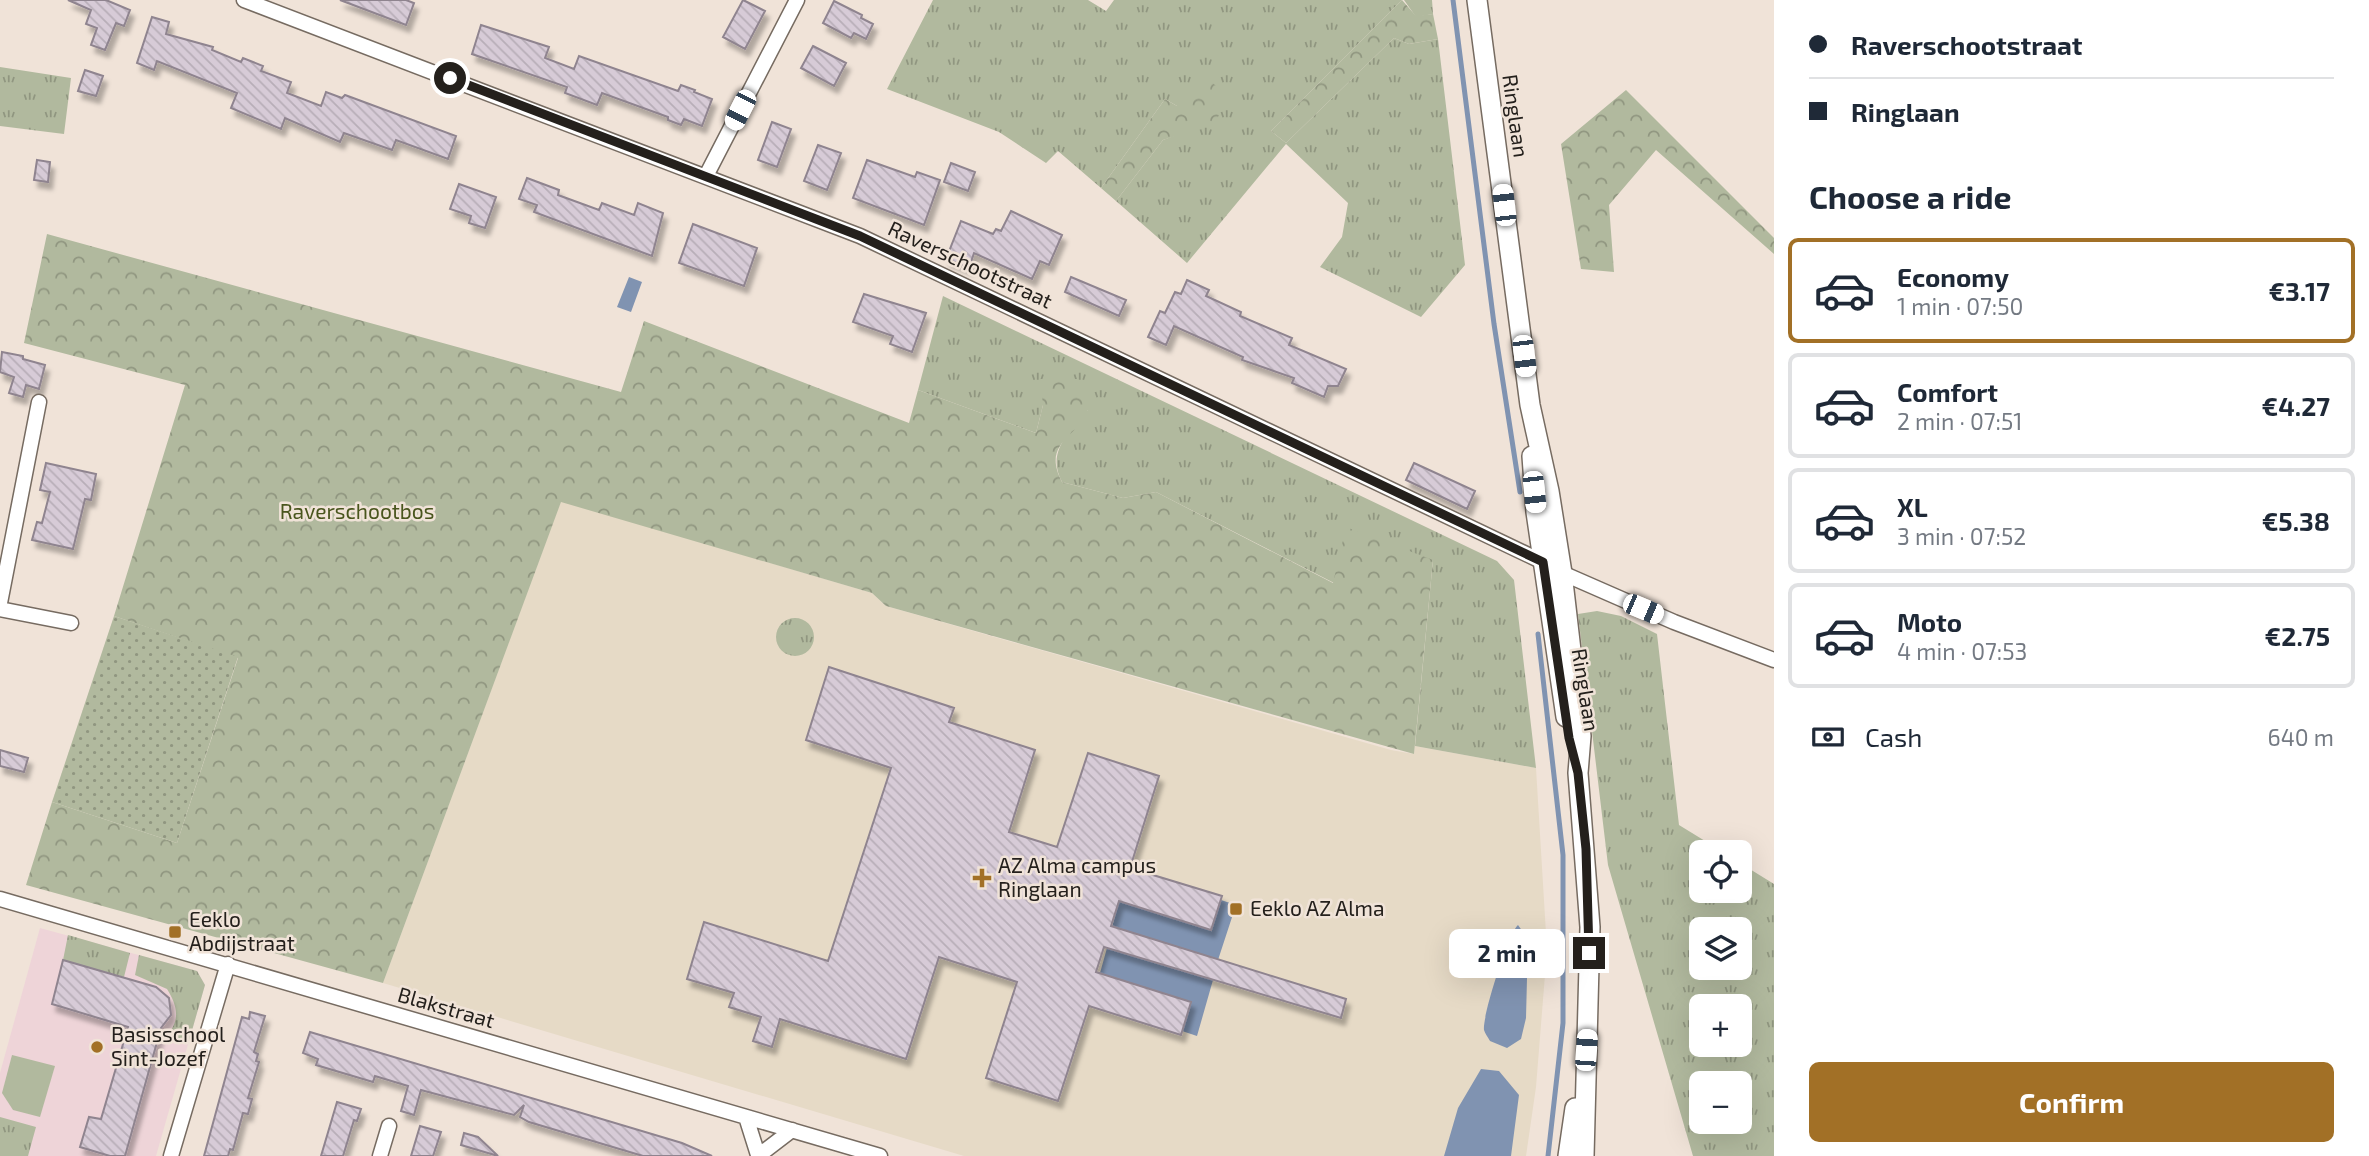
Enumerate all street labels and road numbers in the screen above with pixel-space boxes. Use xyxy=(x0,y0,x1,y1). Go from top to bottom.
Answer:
street label: Ringlaan xyxy=(1498,73,1535,159)
street label: Raverschootstraat xyxy=(885,215,1057,313)
street label: Ringlaan xyxy=(1568,647,1605,733)
street label: Blakstraat xyxy=(395,981,498,1032)

